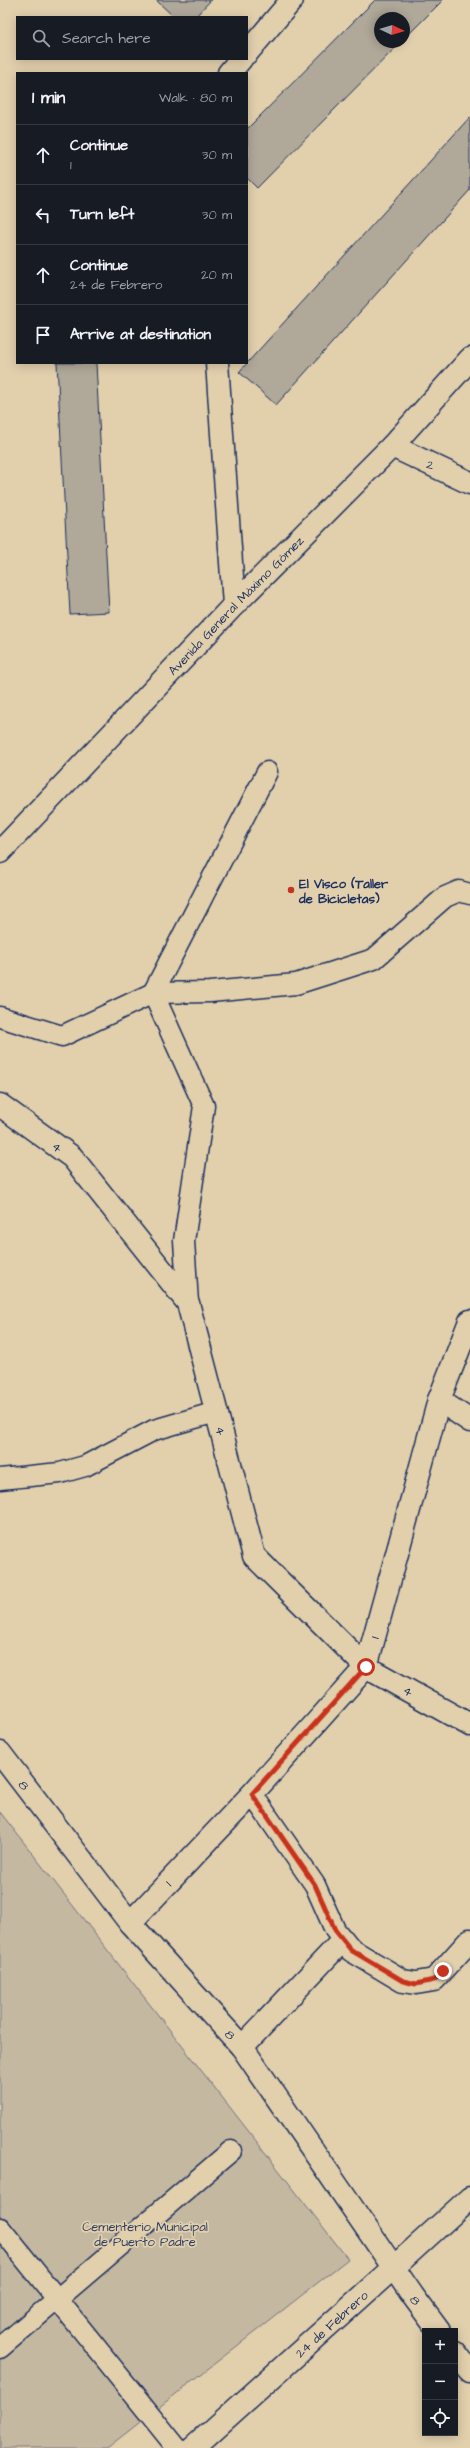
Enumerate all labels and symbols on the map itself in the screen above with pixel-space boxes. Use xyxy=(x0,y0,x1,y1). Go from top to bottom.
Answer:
north arrow xyxy=(374,12,410,48)
street label: 2 xyxy=(423,456,438,475)
street label: Avenida General Máximo Gómez xyxy=(164,532,308,680)
place label: El Visco (Taller de Bicicletas) xyxy=(298,875,389,908)
marker: El Visco (Taller de Bicicletas) xyxy=(286,885,296,895)
street label: 4 xyxy=(48,1137,66,1157)
street label: 4 xyxy=(210,1424,230,1437)
street label: 1 xyxy=(366,1634,384,1641)
route start xyxy=(357,1658,375,1676)
street label: 4 xyxy=(400,1682,416,1702)
street label: 8 xyxy=(14,1777,34,1795)
street label: 1 xyxy=(161,1877,176,1891)
route end xyxy=(434,1962,452,1980)
street label: 8 xyxy=(220,2026,240,2045)
park label: Cementerio Municipal de Puerto Padre xyxy=(82,2218,208,2251)
street label: 24 de Febrero xyxy=(291,2286,373,2362)
street label: 8 xyxy=(405,2292,425,2310)

